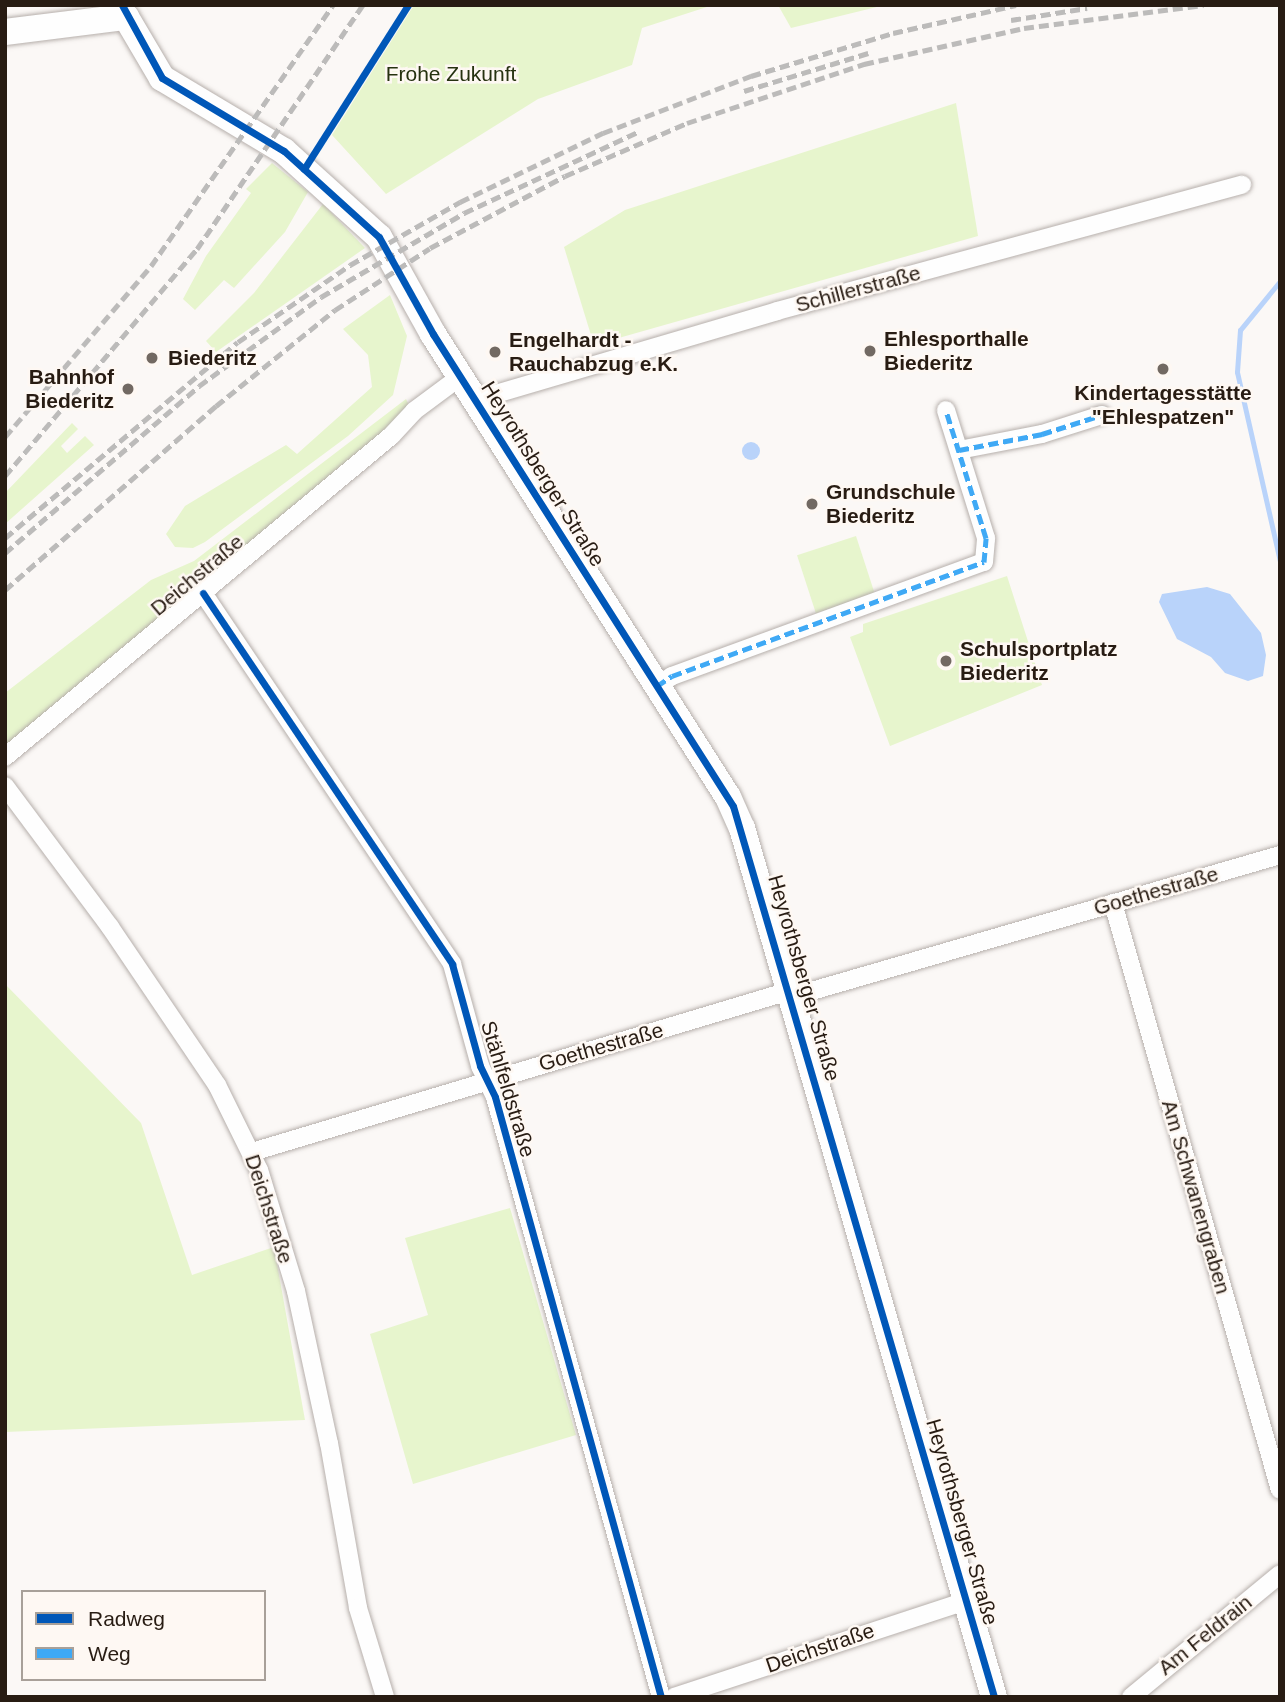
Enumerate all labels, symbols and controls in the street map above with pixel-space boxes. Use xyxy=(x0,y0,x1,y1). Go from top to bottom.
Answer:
park label: Frohe Zukunft xyxy=(386,61,516,87)
street label: Schillerstraße xyxy=(793,260,923,318)
place label: Ehlesporthalle Biederitz xyxy=(884,326,1029,376)
place label: Engelhardt - Rauchabzug e.K. xyxy=(509,327,678,377)
marker: Ehlesporthalle Biederitz xyxy=(862,343,878,359)
marker: Engelhardt - Rauchabzug e.K. xyxy=(487,344,503,360)
place label: Biederitz xyxy=(168,345,257,371)
marker: Biederitz xyxy=(142,348,162,368)
marker: Kindertagesstätte "Ehlespatzen" xyxy=(1155,361,1171,377)
place label: Bahnhof Biederitz xyxy=(25,364,114,414)
street label: Heyrothsberger Straße xyxy=(476,377,610,571)
place label: Kindertagesstätte "Ehlespatzen" xyxy=(1074,380,1252,430)
marker: Bahnhof Biederitz xyxy=(120,381,136,397)
place label: Grundschule Biederitz xyxy=(826,479,956,529)
marker: Grundschule Biederitz xyxy=(804,496,820,512)
street label: Deichstraße xyxy=(146,529,248,621)
place label: Schulsportplatz Biederitz xyxy=(960,636,1118,686)
marker: Schulsportplatz Biederitz xyxy=(938,653,954,669)
street label: Goethestraße xyxy=(1091,861,1221,921)
street label: Heyrothsberger Straße xyxy=(762,872,846,1084)
street label: Goethestraße xyxy=(536,1017,666,1077)
street label: Stählfeldstraße xyxy=(475,1018,541,1160)
street label: Am Schwanengraben xyxy=(1156,1097,1236,1297)
street label: Deichstraße xyxy=(240,1151,298,1267)
street label: Heyrothsberger Straße xyxy=(920,1416,1004,1628)
legend xyxy=(21,1590,266,1681)
street label: Am Feldrain xyxy=(1153,1590,1257,1680)
text: Radweg xyxy=(88,1607,165,1630)
street label: Deichstraße xyxy=(762,1618,878,1678)
text: Weg xyxy=(88,1642,131,1665)

